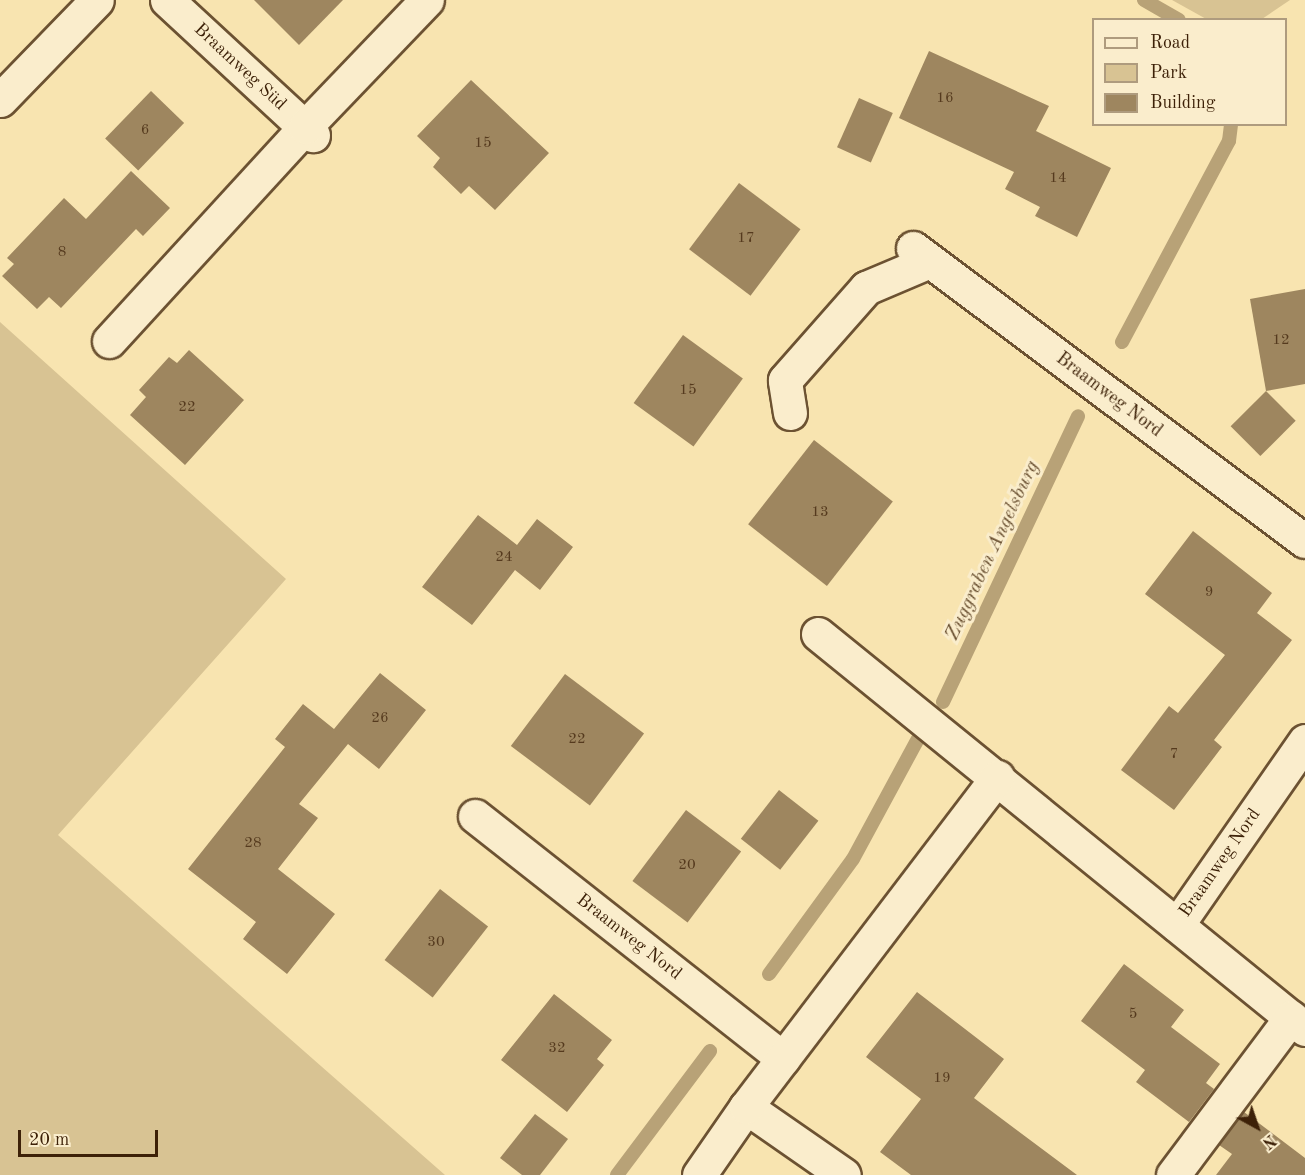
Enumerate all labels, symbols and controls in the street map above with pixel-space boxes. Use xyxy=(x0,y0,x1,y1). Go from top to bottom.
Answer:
legend xyxy=(1092,18,1287,126)
street label: Braamweg Süd xyxy=(189,19,291,115)
text: Road xyxy=(1150,34,1190,52)
text: Park xyxy=(1150,64,1187,82)
house number: 16 xyxy=(936,90,954,108)
text: Building xyxy=(1150,94,1215,112)
house number: 6 xyxy=(141,122,149,140)
house number: 15 xyxy=(474,135,492,153)
house number: 14 xyxy=(1049,170,1067,188)
house number: 17 xyxy=(737,230,755,248)
house number: 8 xyxy=(58,244,66,262)
house number: 12 xyxy=(1272,332,1290,350)
street label: Braamweg Nord xyxy=(1052,348,1166,442)
house number: 15 xyxy=(679,382,697,400)
house number: 22 xyxy=(178,399,196,417)
water label: Zuggraben Angelsburg xyxy=(941,457,1045,645)
house number: 13 xyxy=(811,504,829,522)
house number: 24 xyxy=(495,549,513,567)
house number: 9 xyxy=(1205,584,1213,602)
house number: 26 xyxy=(371,710,389,728)
house number: 22 xyxy=(568,731,586,749)
house number: 7 xyxy=(1170,746,1178,764)
street label: Braamweg Nord xyxy=(1175,805,1265,921)
house number: 28 xyxy=(244,835,262,853)
house number: 20 xyxy=(678,857,696,875)
street label: Braamweg Nord xyxy=(572,889,686,985)
house number: 30 xyxy=(427,934,445,952)
house number: 5 xyxy=(1129,1006,1137,1024)
house number: 32 xyxy=(548,1040,566,1058)
house number: 19 xyxy=(933,1070,951,1088)
north arrow xyxy=(1227,1097,1287,1157)
scale bar xyxy=(21,1118,160,1156)
text: 20 m xyxy=(29,1131,69,1149)
text: N xyxy=(1259,1131,1278,1151)

